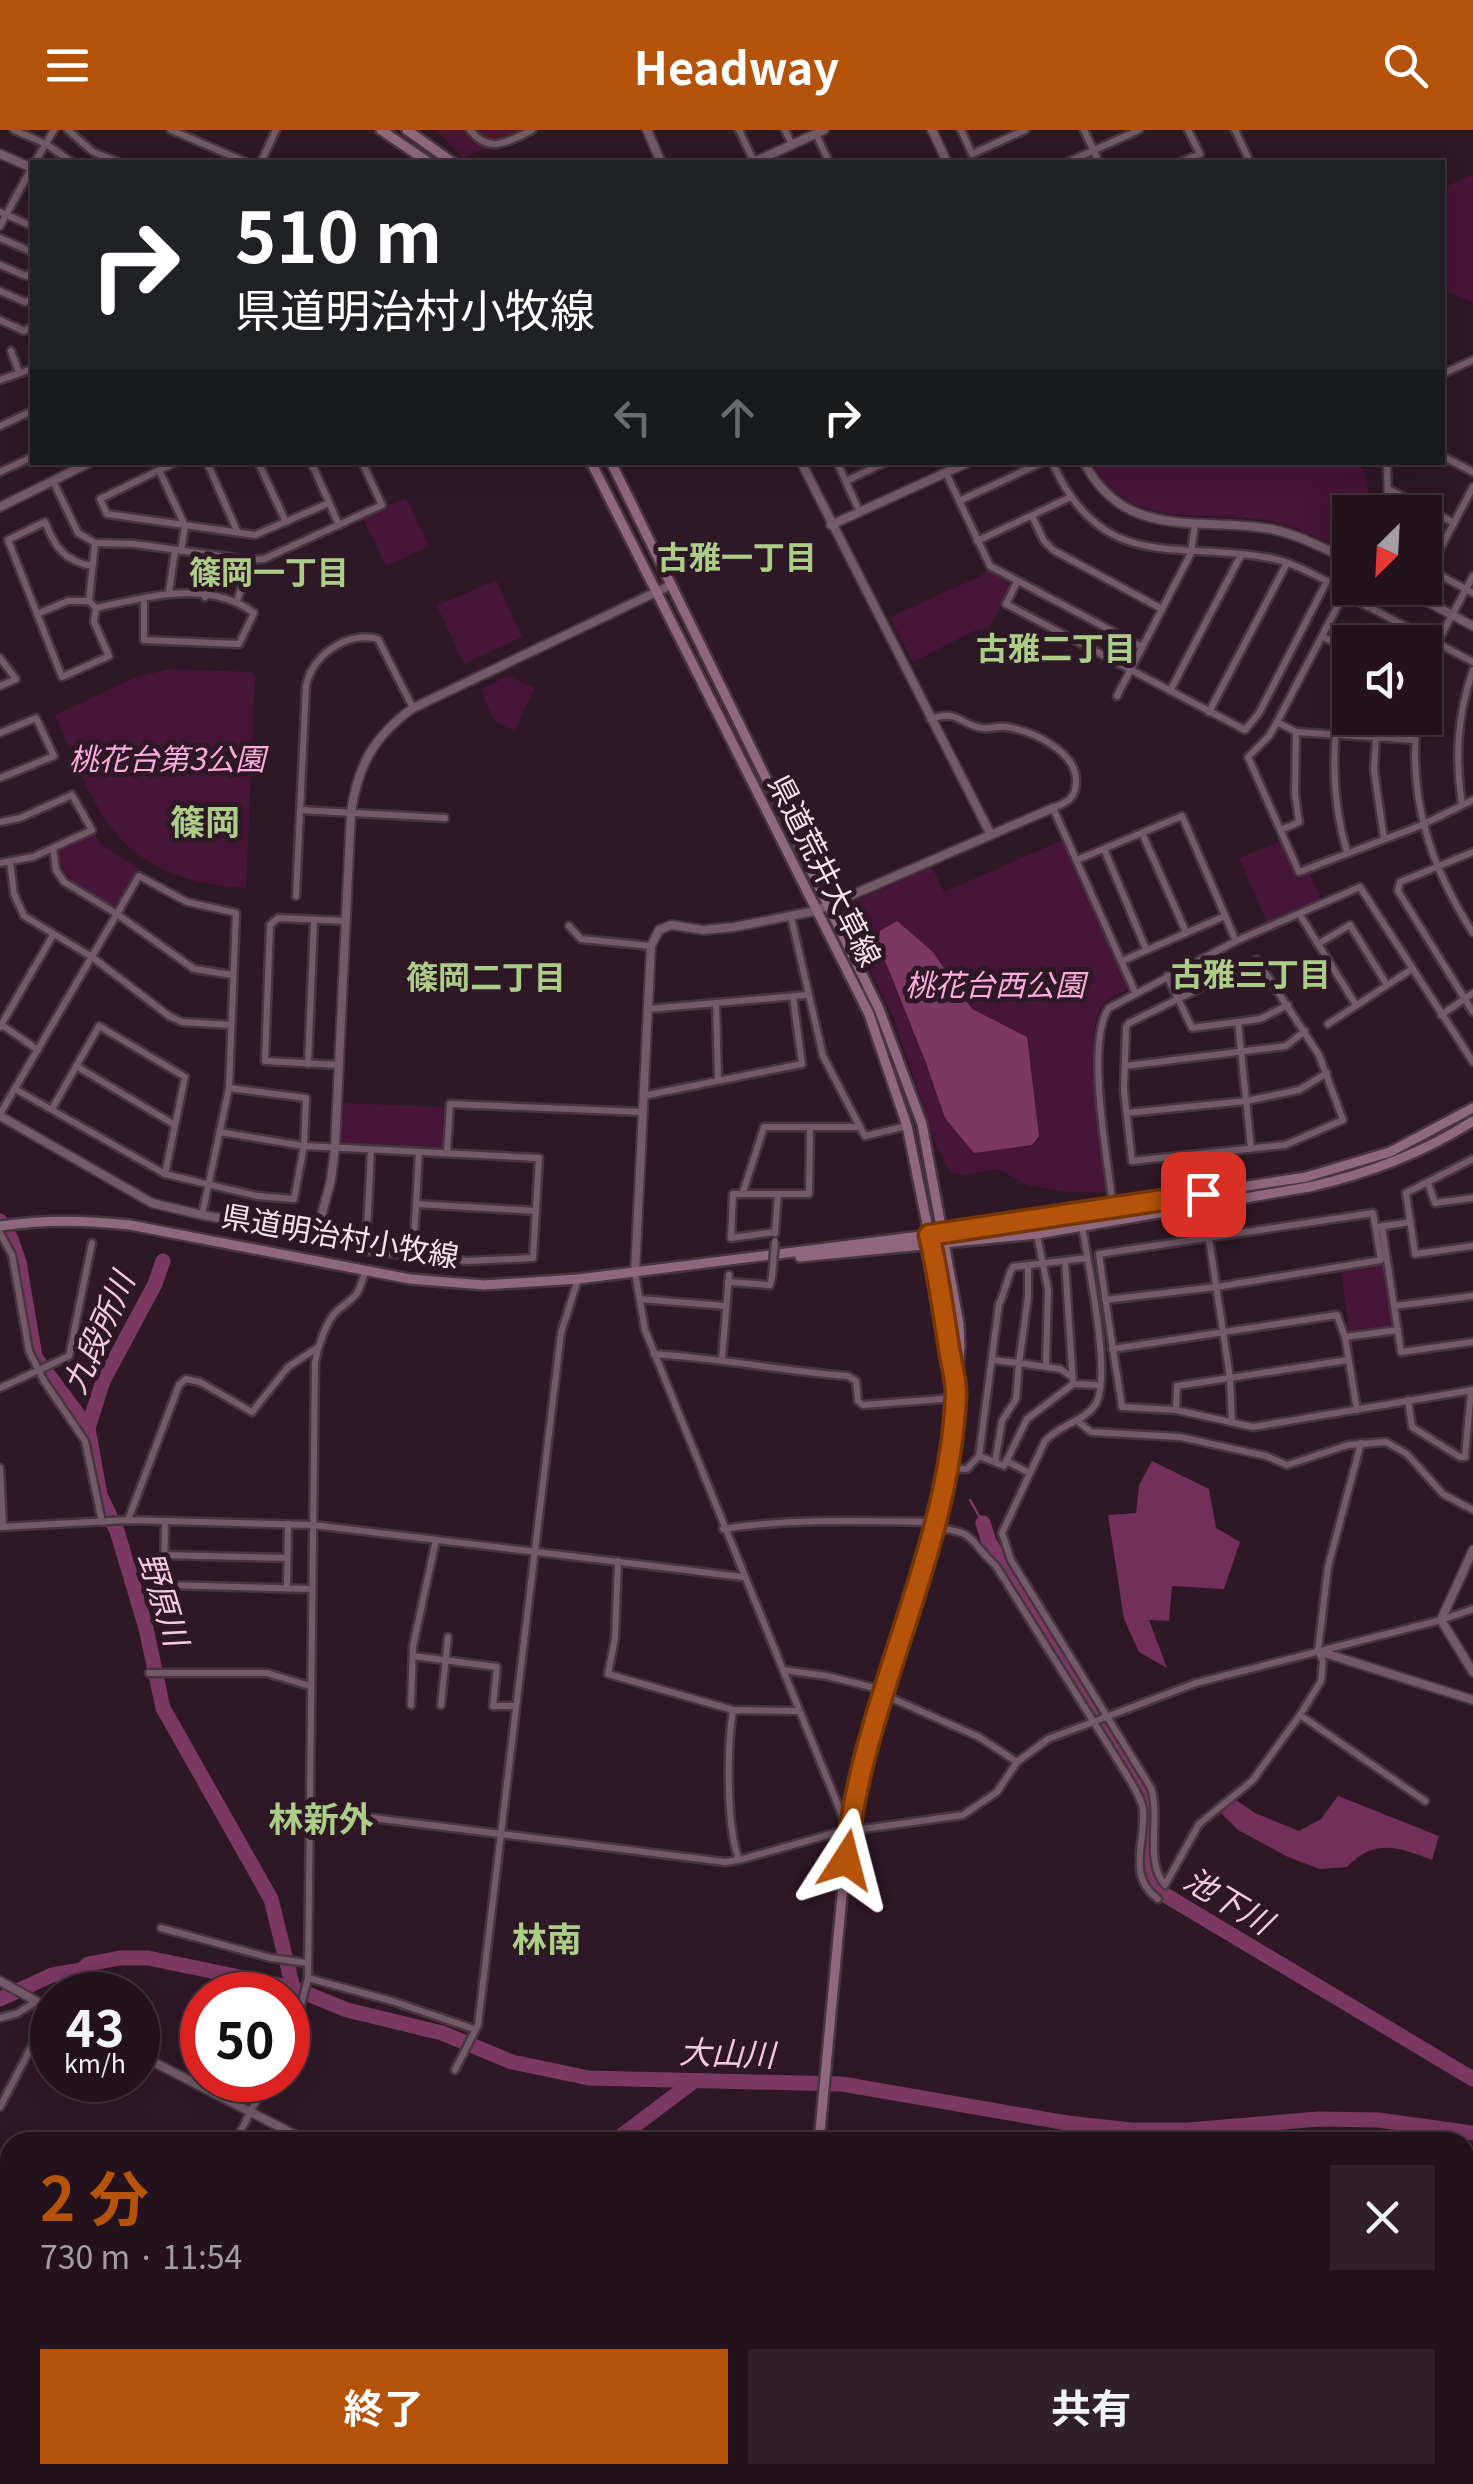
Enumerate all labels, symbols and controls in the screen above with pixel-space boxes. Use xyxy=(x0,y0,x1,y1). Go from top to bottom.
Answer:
text: Headway xyxy=(634,33,839,98)
icon: menu xyxy=(40,38,95,93)
icon: search xyxy=(1378,38,1433,93)
text: 510 m xyxy=(235,182,442,283)
icon: right xyxy=(70,200,200,330)
text: 県道明治村小牧線 xyxy=(235,275,595,340)
icon: left xyxy=(605,390,660,445)
icon: ahead xyxy=(710,390,765,445)
icon: right xyxy=(815,390,870,445)
north arrow xyxy=(1332,495,1442,605)
map controls xyxy=(1332,495,1442,735)
district label: 古雅一丁目 xyxy=(657,532,817,578)
district label: 篠岡一丁目 xyxy=(189,547,349,593)
district label: 古雅二丁目 xyxy=(976,623,1136,669)
button: sound xyxy=(1332,625,1442,735)
park label: 桃花台第3公園 xyxy=(69,735,269,779)
street label: 県道荒井大草線 xyxy=(759,766,894,973)
district label: 篠岡 xyxy=(170,794,240,845)
district label: 古雅三丁目 xyxy=(1171,949,1331,995)
district label: 篠岡二丁目 xyxy=(406,952,566,998)
park label: 桃花台西公園 xyxy=(905,961,1089,1005)
pin xyxy=(1161,1152,1246,1237)
icon: arrive xyxy=(1176,1167,1231,1222)
street label: 県道明治村小牧線 xyxy=(219,1192,463,1277)
water label: 九段所川 xyxy=(49,1261,145,1400)
water label: 野原川 xyxy=(130,1545,203,1654)
district label: 林新外 xyxy=(268,1791,374,1842)
position arrow xyxy=(794,1808,898,1912)
water label: 池下川 xyxy=(1177,1854,1285,1944)
district label: 林南 xyxy=(512,1911,582,1962)
speed limit sign: 50 xyxy=(180,1972,310,2102)
text: 43 xyxy=(66,1989,125,2061)
water label: 大山川 xyxy=(678,2026,779,2076)
text: km/h xyxy=(64,2044,126,2080)
text: 2 分 xyxy=(40,2151,149,2238)
button: close xyxy=(1330,2165,1435,2270)
text: 730 m · 11:54 xyxy=(40,2232,242,2278)
button: 終了 xyxy=(40,2349,728,2464)
button: 共有 xyxy=(748,2349,1435,2464)

